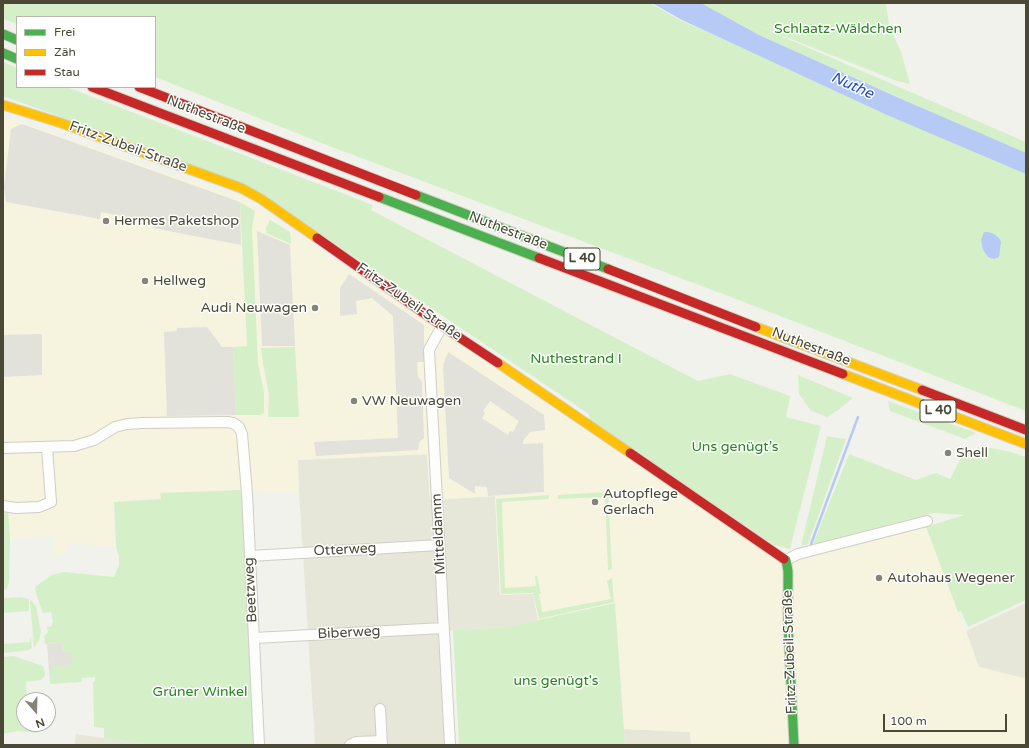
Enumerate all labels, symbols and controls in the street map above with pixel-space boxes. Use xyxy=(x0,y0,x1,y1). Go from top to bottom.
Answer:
legend xyxy=(16,16,156,88)
park label: Schlaatz-Wäldchen xyxy=(774,21,902,37)
text: Frei xyxy=(54,25,75,39)
text: Zäh xyxy=(54,45,76,59)
text: Stau xyxy=(54,65,80,79)
water label: Nuthe xyxy=(828,69,876,103)
street label: Nuthestraße xyxy=(164,92,248,138)
street label: Fritz-Zubeil-Straße xyxy=(67,118,189,176)
street label: Nuthestraße xyxy=(466,208,550,254)
place label: Hermes Paketshop xyxy=(114,213,239,229)
marker: Hermes Paketshop xyxy=(101,216,111,226)
road number: L 40 xyxy=(564,248,600,270)
street label: Fritz-Zubeil-Straße xyxy=(353,260,465,344)
place label: Hellweg xyxy=(153,273,206,289)
marker: Hellweg xyxy=(140,276,150,286)
place label: Audi Neuwagen xyxy=(201,300,307,316)
marker: Audi Neuwagen xyxy=(310,303,320,313)
street label: Nuthestraße xyxy=(769,324,853,370)
park label: Nuthestrand I xyxy=(530,351,622,367)
place label: VW Neuwagen xyxy=(362,393,461,409)
marker: VW Neuwagen xyxy=(349,396,359,406)
road number: L 40 xyxy=(920,400,956,422)
park label: Uns genügt’s xyxy=(691,439,779,455)
place label: Shell xyxy=(956,445,988,461)
marker: Shell xyxy=(943,448,953,458)
place label: Autopflege Gerlach xyxy=(603,486,678,518)
street label: Mitteldamm xyxy=(428,493,450,575)
marker: Autopflege Gerlach xyxy=(590,497,600,507)
street label: Otterweg xyxy=(313,540,377,560)
street label: Beetzweg xyxy=(241,557,261,623)
place label: Autohaus Wegener xyxy=(887,570,1015,586)
marker: Autohaus Wegener xyxy=(874,573,884,583)
street label: Fritz-Zubeil-Straße xyxy=(779,590,801,714)
street label: Biberweg xyxy=(317,623,381,643)
park label: uns genügt's xyxy=(513,673,599,689)
park label: Grüner Winkel xyxy=(153,684,247,700)
north arrow xyxy=(16,692,56,732)
scale bar xyxy=(885,706,1009,732)
text: 100 m xyxy=(890,714,927,728)
text: N xyxy=(34,715,46,730)

